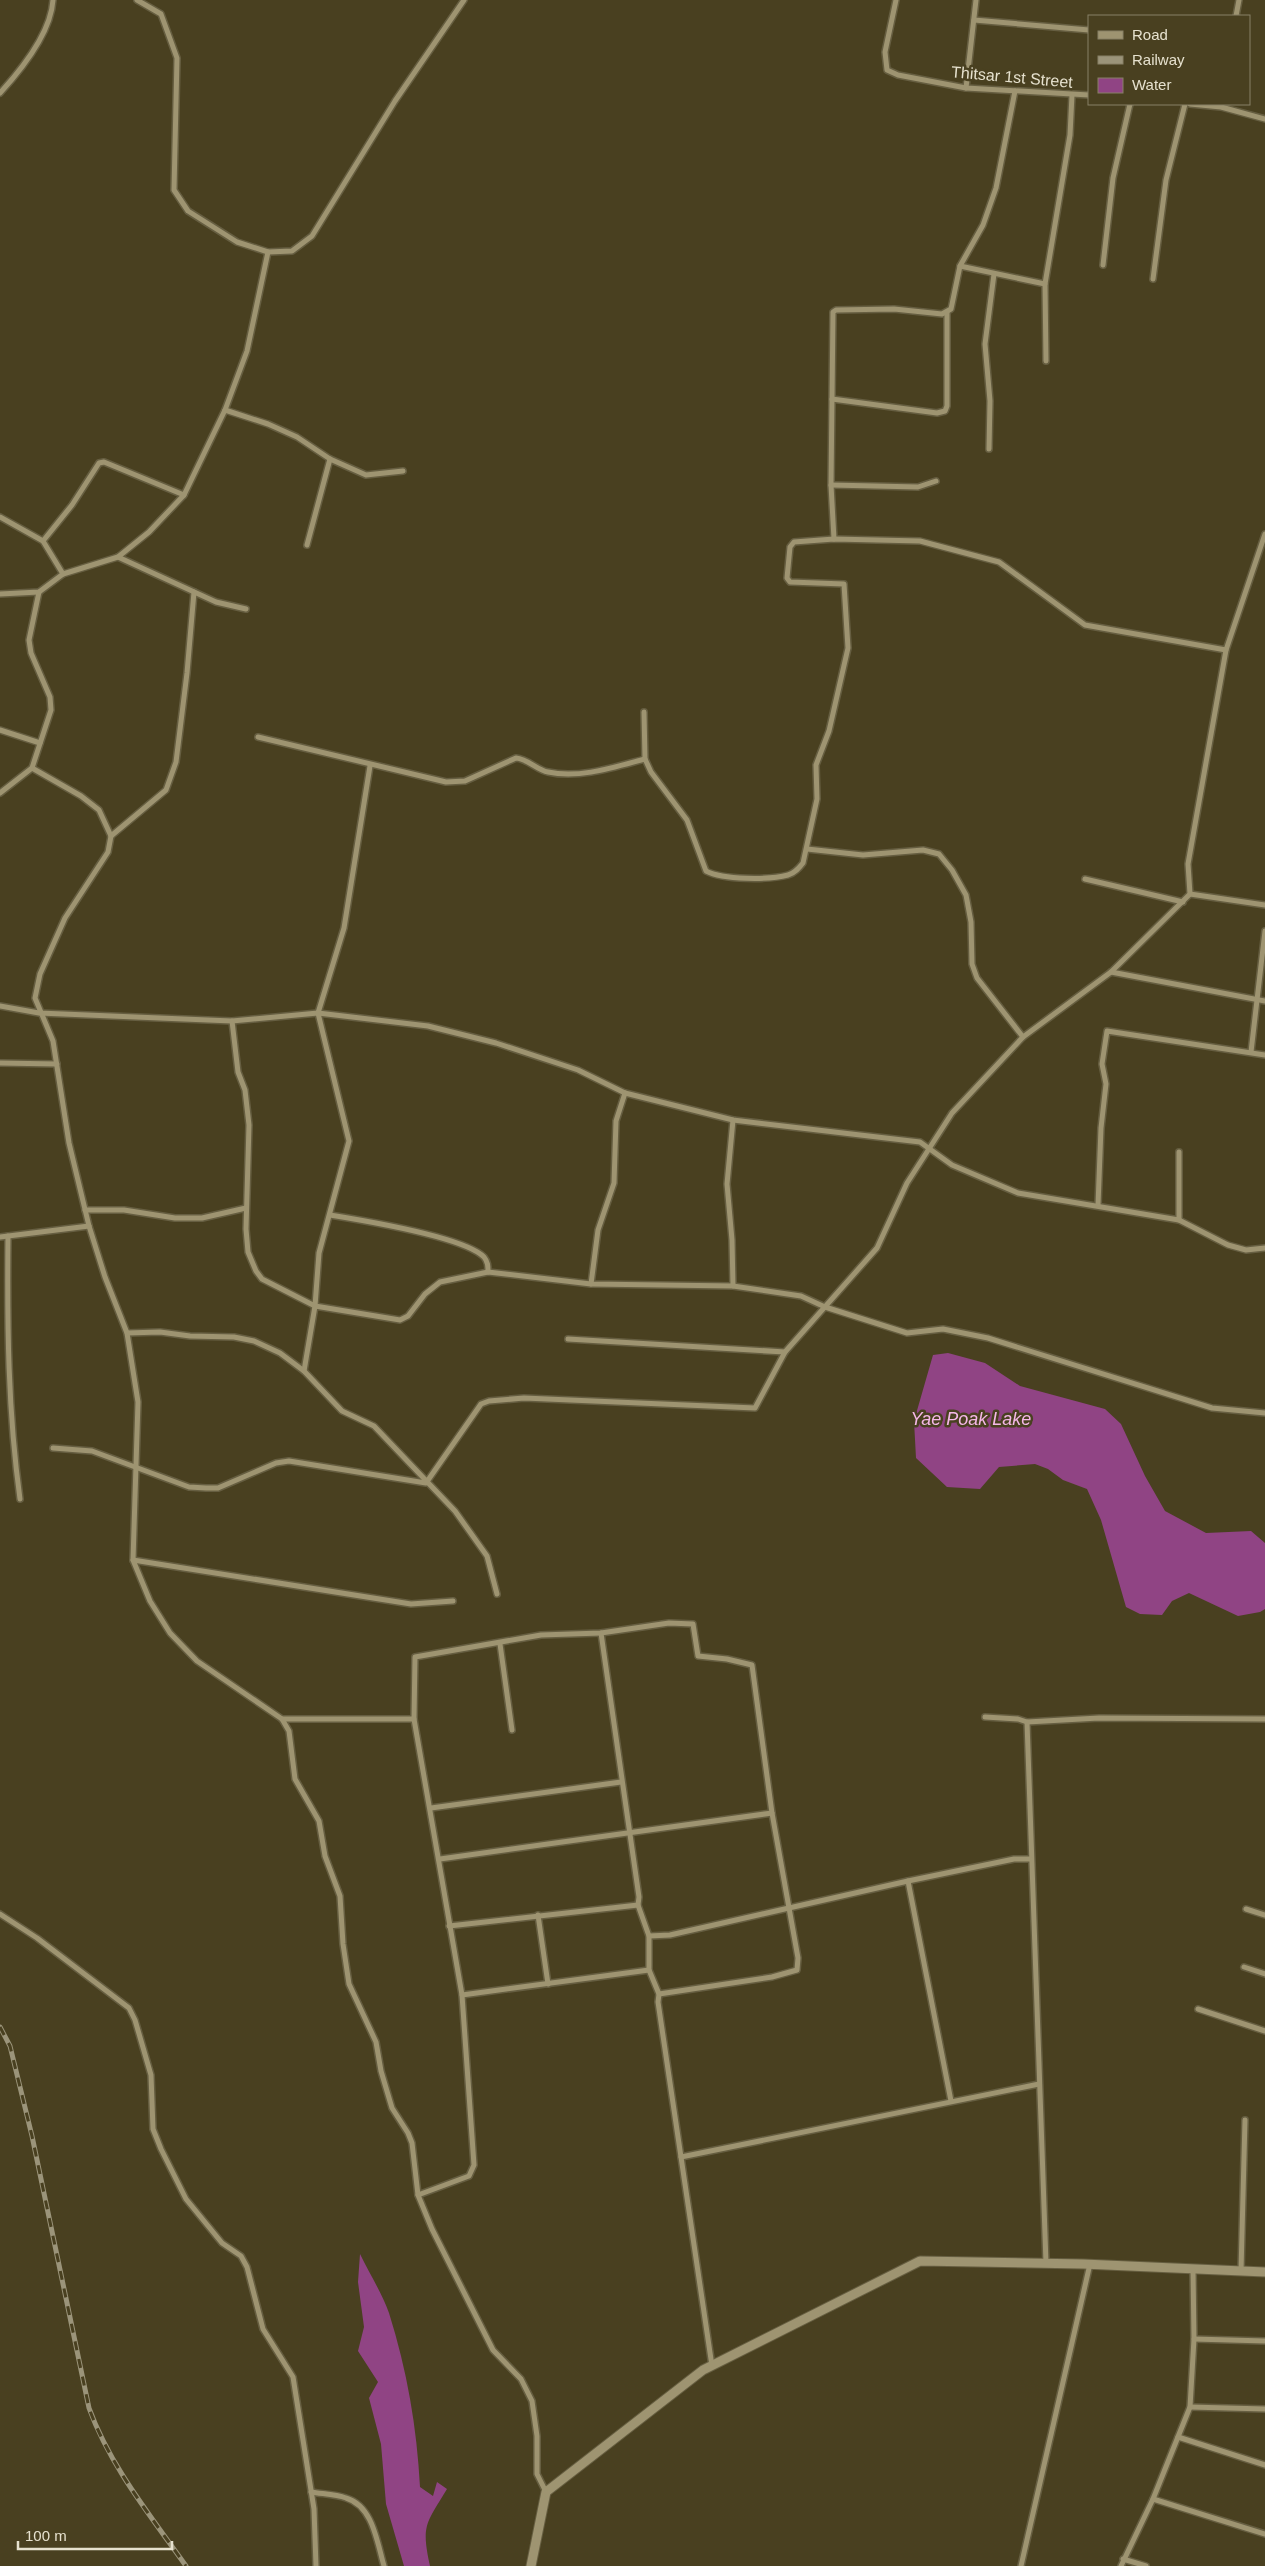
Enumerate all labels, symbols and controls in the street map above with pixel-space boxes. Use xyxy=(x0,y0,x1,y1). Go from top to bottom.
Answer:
legend xyxy=(1088,15,1250,105)
text: Road xyxy=(1132,26,1168,43)
text: Railway xyxy=(1132,51,1185,68)
street label: Thitsar 1st Street xyxy=(951,63,1074,91)
text: Water xyxy=(1132,76,1171,93)
water label: Yae Poak Lake xyxy=(911,1409,1031,1429)
scale bar xyxy=(18,2518,171,2550)
text: 100 m xyxy=(25,2527,67,2544)

